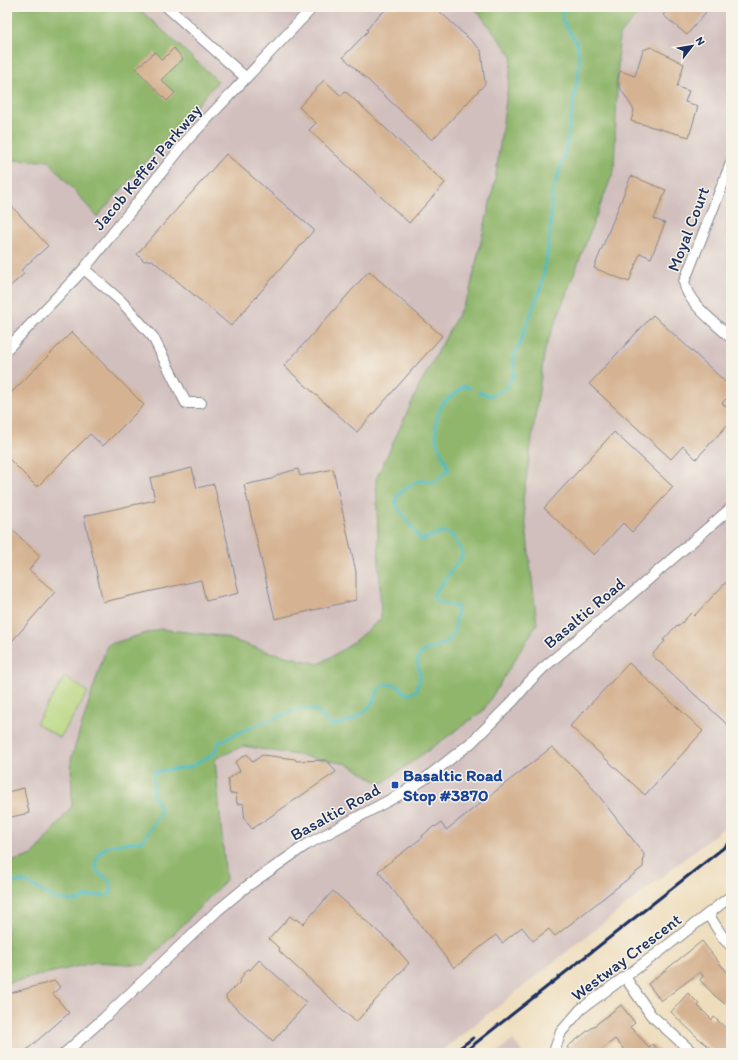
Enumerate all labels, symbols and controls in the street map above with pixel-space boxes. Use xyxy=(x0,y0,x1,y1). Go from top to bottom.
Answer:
north arrow xyxy=(672,26,712,66)
text: N xyxy=(693,35,708,48)
street label: Jacob Keffer Parkway xyxy=(89,100,205,234)
street label: Moyal Court xyxy=(663,184,713,274)
street label: Basaltic Road xyxy=(539,573,629,653)
place label: Basaltic Road Stop #3870 xyxy=(403,765,503,806)
street label: Basaltic Road xyxy=(287,779,383,845)
marker: Basaltic Road Stop #3870 xyxy=(390,780,400,790)
street label: Westway Crescent xyxy=(567,909,685,1005)

